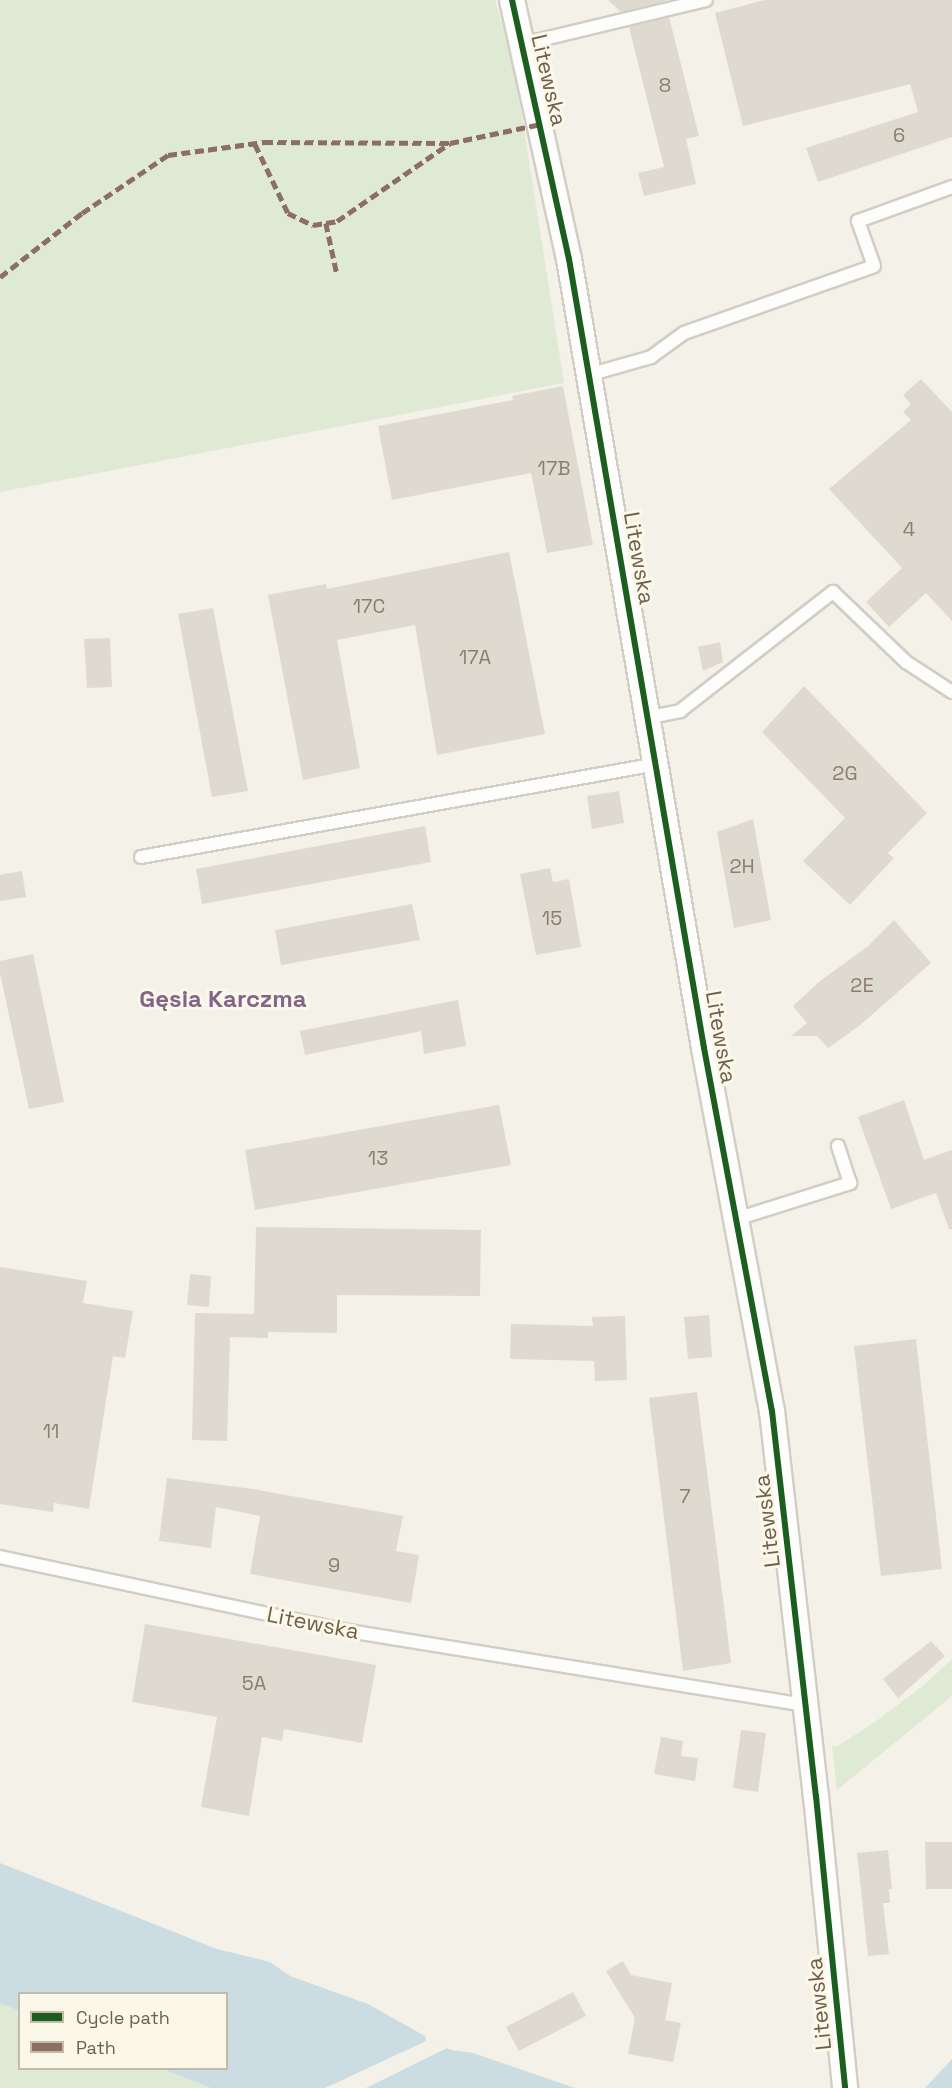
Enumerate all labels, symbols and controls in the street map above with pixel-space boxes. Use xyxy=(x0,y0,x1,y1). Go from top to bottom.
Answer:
street label: Litewska xyxy=(526,32,572,128)
house number: 8 xyxy=(659,73,671,97)
house number: 6 xyxy=(893,123,905,147)
house number: 17B xyxy=(538,456,570,480)
street label: Litewska xyxy=(618,510,660,606)
house number: 4 xyxy=(903,517,915,541)
house number: 17C xyxy=(353,594,385,618)
house number: 17A xyxy=(459,645,491,669)
house number: 2G xyxy=(832,761,858,785)
house number: 2H xyxy=(729,854,755,878)
house number: 15 xyxy=(542,906,562,930)
house number: 2E xyxy=(850,973,874,997)
district label: Gęsia Karczma xyxy=(139,985,307,1013)
street label: Litewska xyxy=(700,989,742,1085)
house number: 13 xyxy=(368,1146,388,1170)
house number: 11 xyxy=(43,1419,59,1443)
street label: Litewska xyxy=(748,1473,786,1569)
house number: 7 xyxy=(679,1484,691,1508)
house number: 9 xyxy=(328,1553,340,1577)
street label: Litewska xyxy=(265,1601,361,1645)
house number: 5A xyxy=(242,1671,266,1695)
street label: Litewska xyxy=(801,1956,837,2052)
legend xyxy=(18,1992,228,2070)
text: Cycle path xyxy=(76,2006,170,2029)
text: Path xyxy=(76,2036,116,2059)

